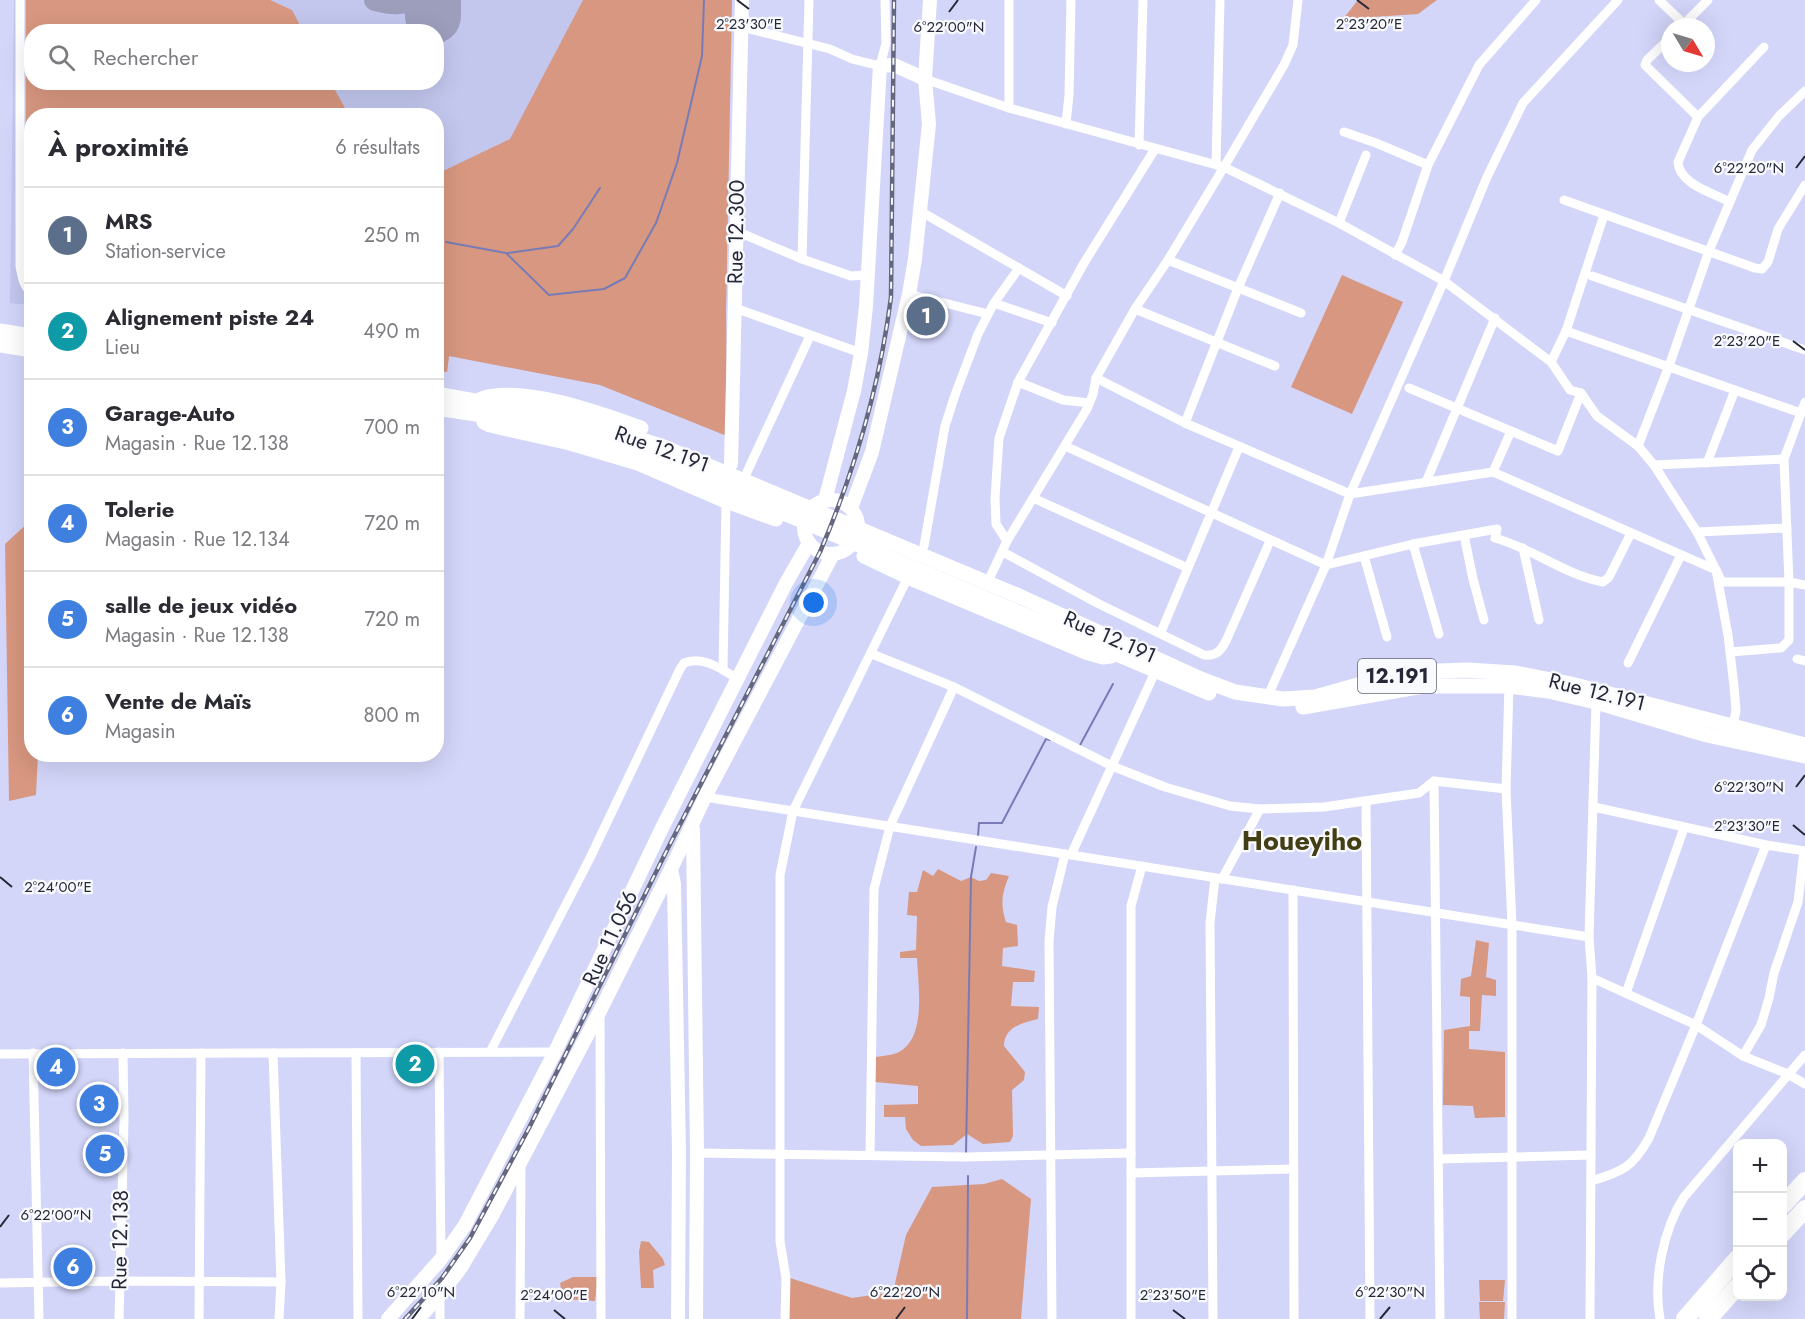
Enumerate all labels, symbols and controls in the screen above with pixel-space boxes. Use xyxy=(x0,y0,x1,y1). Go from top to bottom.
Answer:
text: 2°23'30"E xyxy=(716,13,782,35)
text: 2°23'20"E xyxy=(1336,13,1402,35)
text: 6°22'00"N xyxy=(914,16,984,38)
north arrow xyxy=(1661,18,1715,72)
search box xyxy=(24,24,444,90)
icon: search xyxy=(45,41,78,74)
text: Rechercher xyxy=(93,41,198,73)
text: À proximité xyxy=(48,128,189,166)
text: 6 résultats xyxy=(335,133,420,162)
text: 6°22'20"N xyxy=(1714,157,1784,179)
street label: Rue 12.300 xyxy=(720,180,752,284)
text: MRS xyxy=(105,205,153,237)
text: 1 xyxy=(62,221,73,250)
text: 250 m xyxy=(364,221,420,250)
text: Station-service xyxy=(105,237,226,266)
pin: 1 xyxy=(906,294,946,338)
text: Alignement piste 24 xyxy=(105,301,314,333)
text: 2 xyxy=(61,317,74,346)
text: 490 m xyxy=(363,317,420,346)
text: 2°23'20"E xyxy=(1714,330,1780,352)
text: Lieu xyxy=(105,333,140,362)
text: Garage-Auto xyxy=(105,397,235,429)
text: 3 xyxy=(61,413,74,442)
text: 700 m xyxy=(364,413,420,442)
street label: Rue 12.191 xyxy=(611,418,713,480)
text: Magasin · Rue 12.138 xyxy=(105,429,289,458)
text: Tolerie xyxy=(105,493,174,525)
text: 4 xyxy=(61,509,74,538)
text: 720 m xyxy=(365,509,420,538)
text: Magasin · Rue 12.134 xyxy=(105,525,290,554)
your location xyxy=(799,588,828,617)
text: salle de jeux vidéo xyxy=(105,589,297,621)
street label: Rue 12.191 xyxy=(1059,603,1161,671)
text: 5 xyxy=(61,605,74,634)
text: 720 m xyxy=(365,605,420,634)
text: Magasin · Rue 12.138 xyxy=(105,621,289,650)
road number: 12.191 xyxy=(1358,659,1436,693)
street label: Rue 12.191 xyxy=(1546,666,1648,718)
text: Vente de Maïs xyxy=(105,685,251,717)
text: 6 xyxy=(61,701,74,730)
text: 800 m xyxy=(363,701,420,730)
text: Magasin xyxy=(105,717,176,746)
text: 6°22'30"N xyxy=(1714,776,1784,798)
text: 2°23'30"E xyxy=(1714,815,1780,837)
district label: Houeyiho xyxy=(1242,821,1362,860)
text: 2°24'00"E xyxy=(24,876,92,898)
street label: Rue 11.056 xyxy=(575,886,645,990)
pin: 2 xyxy=(396,1042,434,1086)
pin: 4 xyxy=(36,1044,76,1090)
pin: 3 xyxy=(80,1082,118,1126)
pin: 5 xyxy=(86,1132,124,1176)
map controls xyxy=(1733,1139,1787,1301)
button: + xyxy=(1733,1139,1787,1193)
street label: Rue 12.138 xyxy=(104,1190,136,1290)
button: − xyxy=(1733,1193,1787,1247)
text: 6°22'00"N xyxy=(21,1204,91,1226)
pin: 6 xyxy=(54,1244,92,1290)
button: locate xyxy=(1733,1247,1787,1301)
text: 6°22'10"N xyxy=(387,1281,455,1303)
text: 6°22'20"N xyxy=(870,1281,940,1303)
text: 6°22'30"N xyxy=(1355,1281,1425,1303)
text: 2°24'00"E xyxy=(520,1284,588,1306)
text: 2°23'50"E xyxy=(1140,1284,1206,1306)

